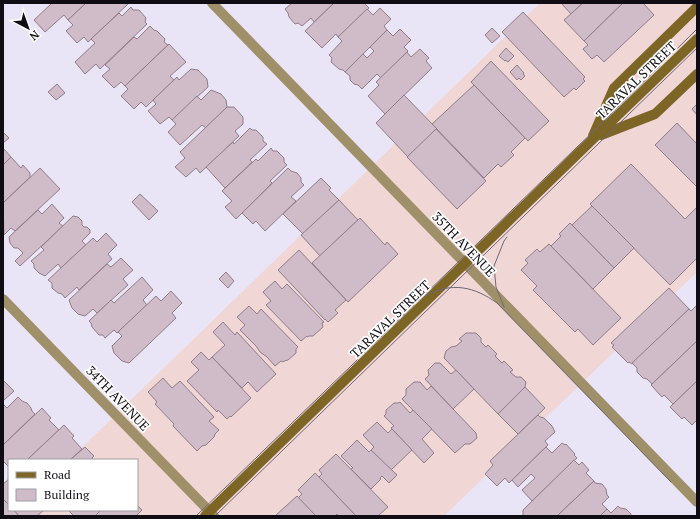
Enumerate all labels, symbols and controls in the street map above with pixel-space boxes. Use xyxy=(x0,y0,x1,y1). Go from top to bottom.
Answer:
north arrow xyxy=(8,8,48,48)
text: N xyxy=(26,28,42,44)
street label: TARAVAL STREET xyxy=(592,37,680,123)
street label: 35TH AVENUE xyxy=(428,207,500,281)
street label: TARAVAL STREET xyxy=(346,276,434,362)
street label: 34TH AVENUE xyxy=(82,361,154,435)
legend xyxy=(8,459,138,511)
text: Road xyxy=(44,467,71,482)
text: Building xyxy=(44,487,90,502)

